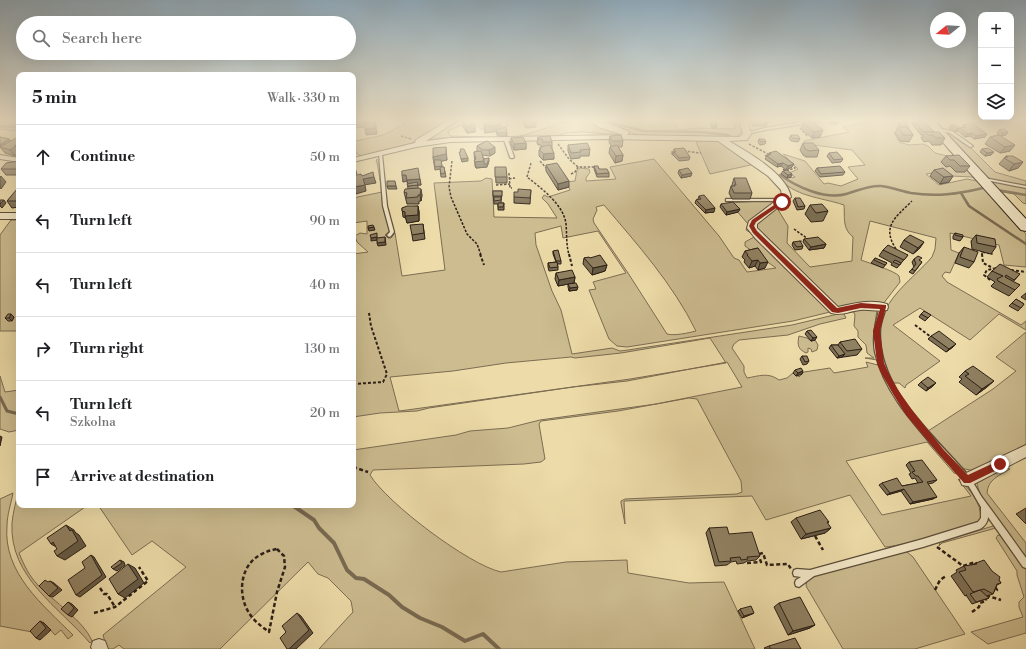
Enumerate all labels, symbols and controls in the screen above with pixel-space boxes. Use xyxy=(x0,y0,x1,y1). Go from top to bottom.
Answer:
north arrow xyxy=(930,12,966,48)
map controls xyxy=(978,12,1014,120)
button: + xyxy=(978,12,1014,48)
search box xyxy=(16,16,356,60)
icon: search xyxy=(30,27,52,49)
text: Search here xyxy=(62,29,142,48)
button: − xyxy=(978,48,1014,84)
button: layers xyxy=(978,84,1014,120)
text: 5 min xyxy=(32,87,77,109)
text: Walk · 330 m xyxy=(267,90,340,106)
icon: ahead xyxy=(32,146,54,168)
text: Continue xyxy=(70,147,135,166)
text: 50 m xyxy=(310,149,340,165)
route start xyxy=(773,193,791,211)
icon: left xyxy=(32,210,54,232)
text: Turn left xyxy=(70,211,132,230)
text: 90 m xyxy=(309,213,340,229)
icon: left xyxy=(32,274,54,296)
text: Turn left xyxy=(70,275,132,294)
text: 40 m xyxy=(310,277,340,293)
icon: right xyxy=(32,338,54,360)
text: Turn right xyxy=(70,339,144,358)
text: 130 m xyxy=(305,341,340,357)
text: Turn left xyxy=(70,395,132,414)
icon: left xyxy=(32,402,54,424)
text: 20 m xyxy=(310,405,340,421)
text: Szkolna xyxy=(70,414,116,430)
route end xyxy=(991,455,1009,473)
icon: arrive xyxy=(32,466,54,488)
text: Arrive at destination xyxy=(70,467,214,486)

